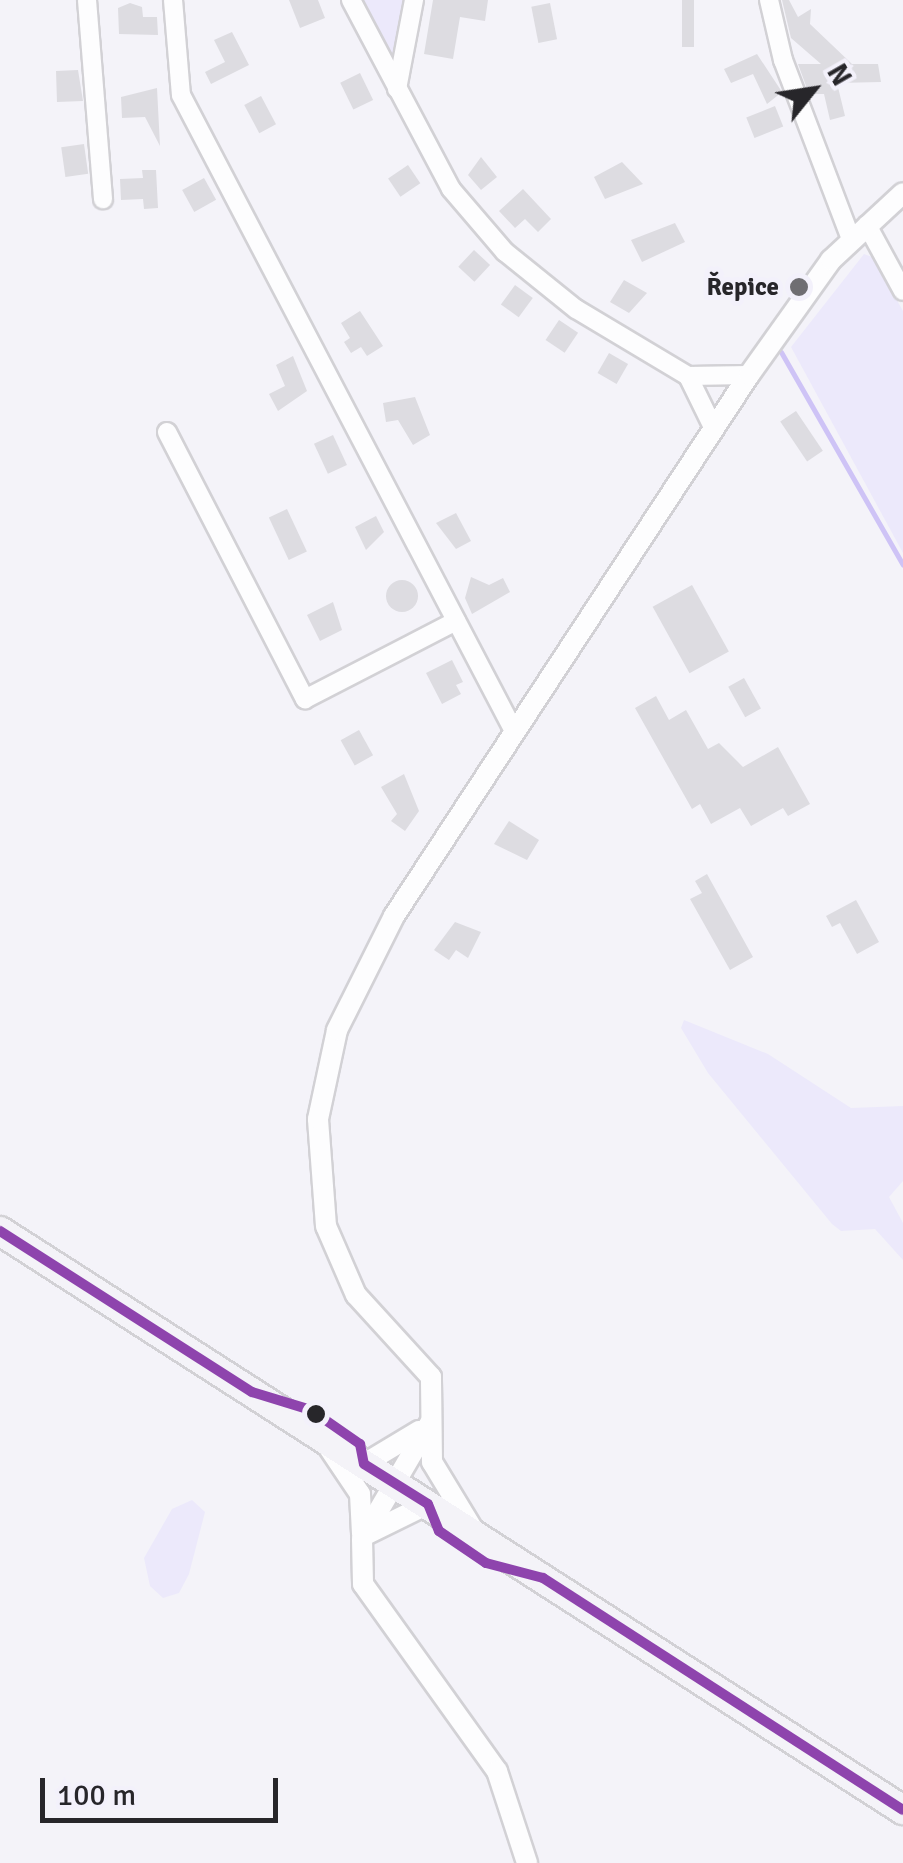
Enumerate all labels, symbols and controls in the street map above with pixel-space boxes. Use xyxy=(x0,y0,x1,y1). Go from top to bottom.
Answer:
north arrow xyxy=(763,40,863,140)
text: N xyxy=(819,58,859,92)
place label: Řepice xyxy=(707,272,779,302)
marker: Řepice xyxy=(788,276,810,298)
unlabelled marker xyxy=(306,1404,326,1424)
scale bar xyxy=(45,1758,282,1820)
text: 100 m xyxy=(57,1777,136,1814)

